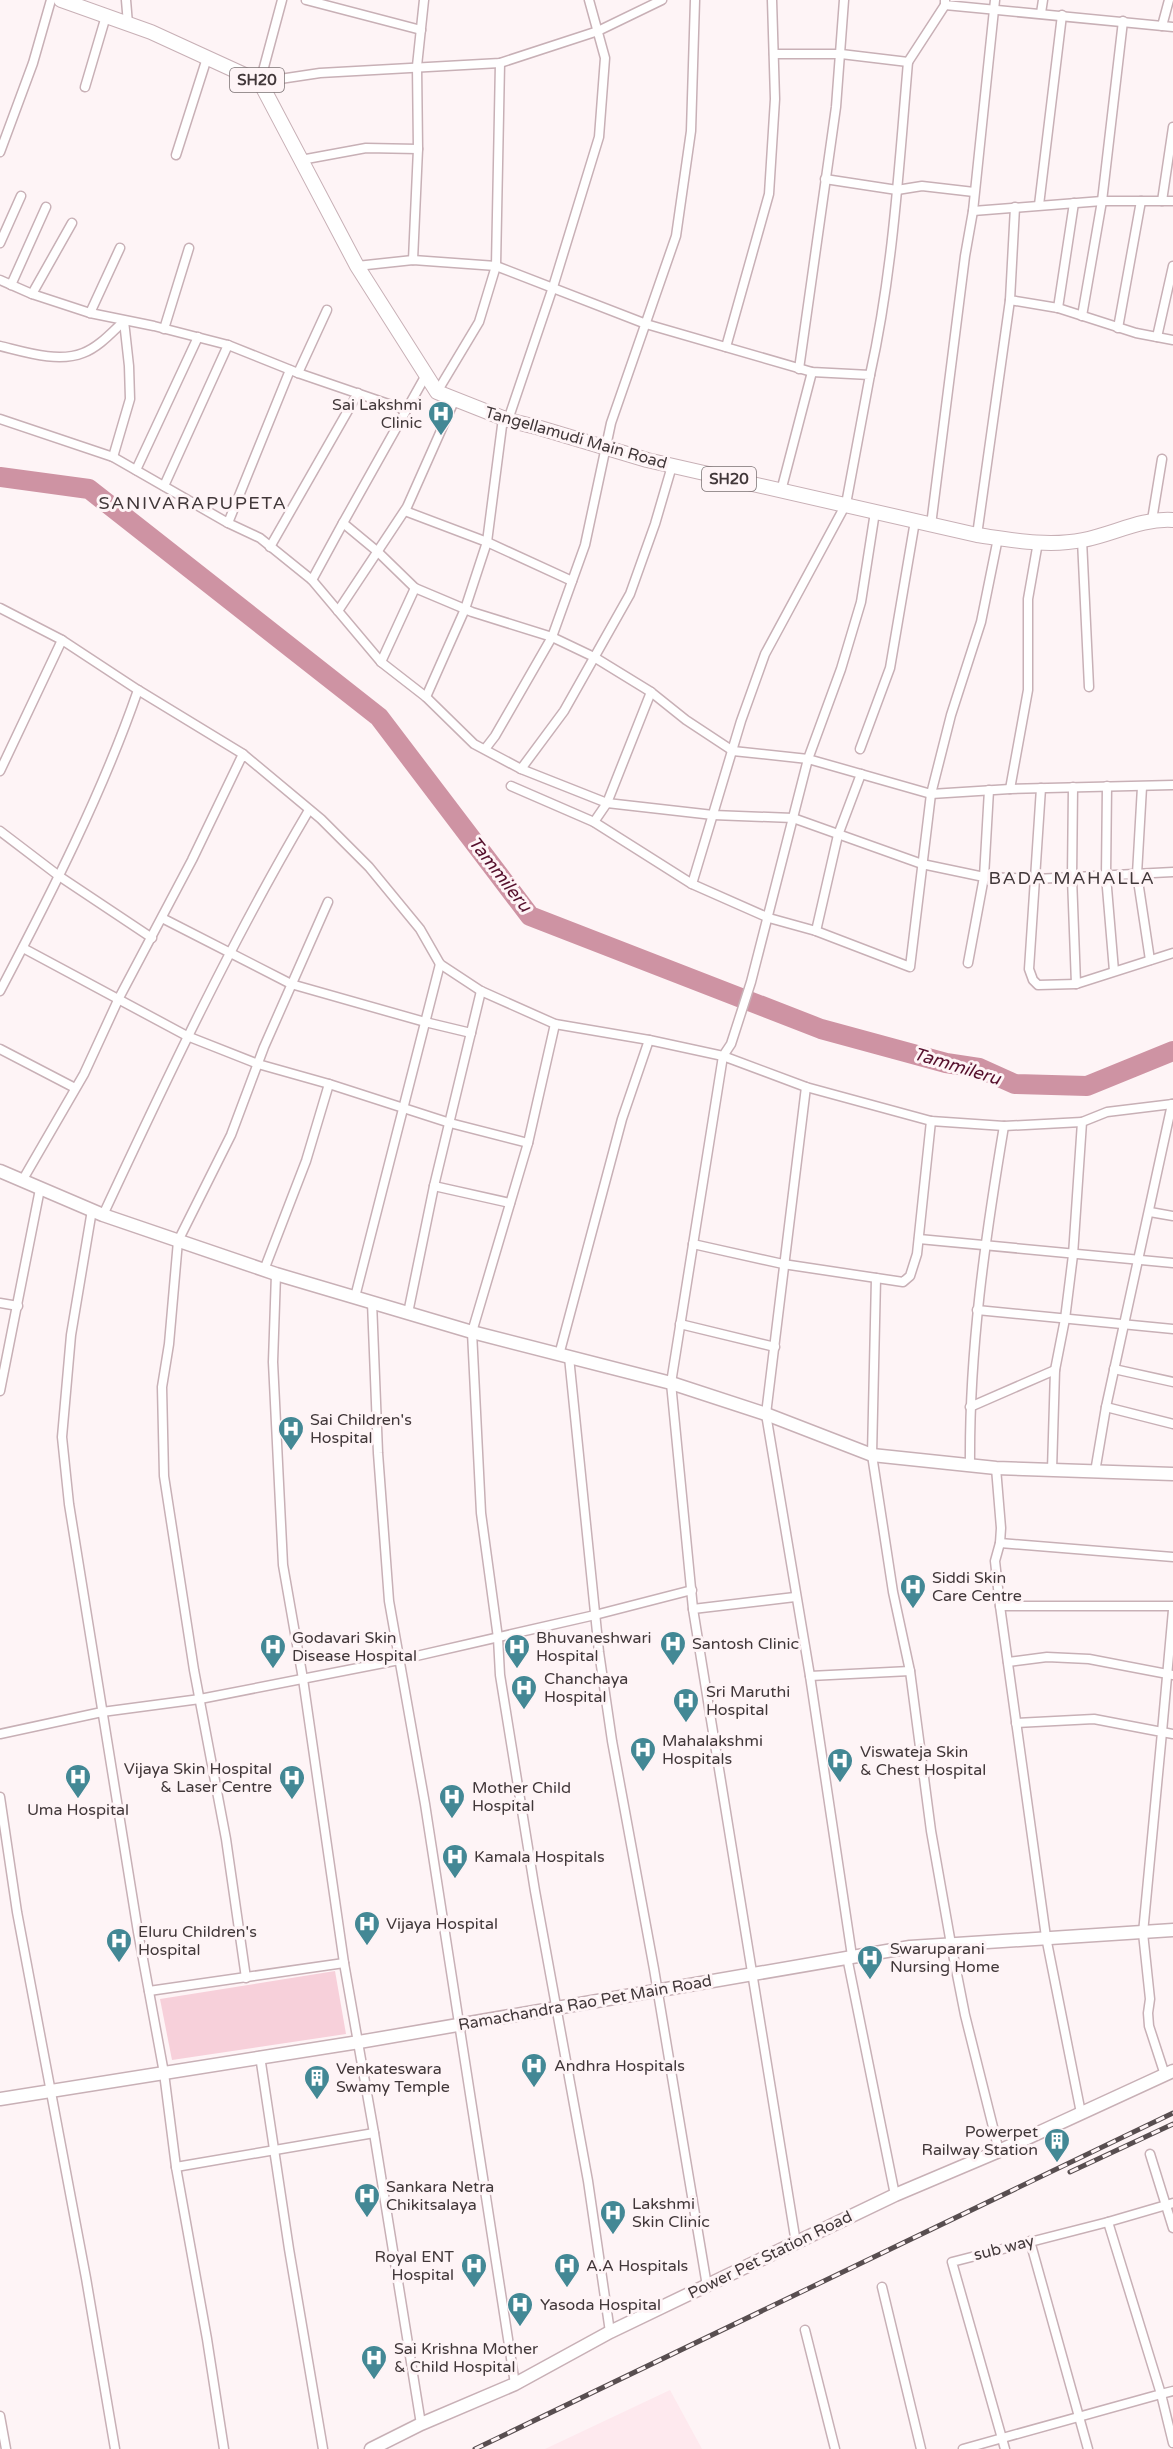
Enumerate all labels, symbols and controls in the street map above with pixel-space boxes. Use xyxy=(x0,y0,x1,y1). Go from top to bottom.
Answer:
road number: SH20 xyxy=(230,68,284,92)
place label: Sai Lakshmi Clinic xyxy=(332,395,422,433)
hospital icon: Sai Lakshmi Clinic xyxy=(426,399,456,437)
street label: Tangellamudi Main Road xyxy=(483,402,669,474)
road number: SH20 xyxy=(702,467,756,491)
district label: SANIVARAPUPETA xyxy=(98,492,288,514)
water label: Tammileru xyxy=(464,832,537,917)
district label: BADA MAHALLA xyxy=(989,867,1155,889)
water label: Tammileru xyxy=(911,1042,1004,1090)
place label: Sai Children's Hospital xyxy=(310,1410,412,1448)
hospital icon: Sai Children's Hospital xyxy=(276,1414,306,1452)
place label: Siddi Skin Care Centre xyxy=(932,1568,1022,1606)
hospital icon: Siddi Skin Care Centre xyxy=(898,1572,928,1610)
place label: Godavari Skin Disease Hospital xyxy=(292,1628,417,1666)
place label: Bhuvaneshwari Hospital xyxy=(536,1628,652,1666)
hospital icon: Santosh Clinic xyxy=(658,1629,688,1667)
hospital icon: Godavari Skin Disease Hospital xyxy=(258,1632,288,1670)
hospital icon: Bhuvaneshwari Hospital xyxy=(502,1632,532,1670)
place label: Santosh Clinic xyxy=(692,1634,799,1654)
place label: Chanchaya Hospital xyxy=(544,1669,628,1707)
hospital icon: Chanchaya Hospital xyxy=(509,1673,539,1711)
place label: Sri Maruthi Hospital xyxy=(706,1682,790,1720)
hospital icon: Sri Maruthi Hospital xyxy=(671,1686,701,1724)
place label: Mahalakshmi Hospitals xyxy=(662,1731,763,1769)
hospital icon: Mahalakshmi Hospitals xyxy=(628,1735,658,1773)
place label: Viswateja Skin & Chest Hospital xyxy=(860,1742,986,1780)
hospital icon: Viswateja Skin & Chest Hospital xyxy=(825,1746,855,1784)
place label: Vijaya Skin Hospital & Laser Centre xyxy=(124,1759,272,1797)
hospital icon: Uma Hospital xyxy=(63,1762,93,1800)
hospital icon: Vijaya Skin Hospital & Laser Centre xyxy=(277,1763,307,1801)
place label: Mother Child Hospital xyxy=(472,1778,571,1816)
hospital icon: Mother Child Hospital xyxy=(437,1782,467,1820)
place label: Uma Hospital xyxy=(27,1800,129,1820)
hospital icon: Kamala Hospitals xyxy=(440,1842,470,1880)
place label: Kamala Hospitals xyxy=(474,1847,605,1867)
hospital icon: Vijaya Hospital xyxy=(352,1909,382,1947)
place label: Vijaya Hospital xyxy=(386,1914,498,1934)
place label: Eluru Children's Hospital xyxy=(138,1922,257,1960)
hospital icon: Eluru Children's Hospital xyxy=(104,1926,134,1964)
place label: Swaruparani Nursing Home xyxy=(890,1939,1000,1977)
hospital icon: Swaruparani Nursing Home xyxy=(855,1943,885,1981)
street label: Ramachandra Rao Pet Main Road xyxy=(457,1971,713,2035)
hospital icon: Andhra Hospitals xyxy=(519,2051,549,2089)
place label: Andhra Hospitals xyxy=(554,2056,685,2076)
place label: Venkateswara Swamy Temple xyxy=(336,2059,450,2097)
building icon: Venkateswara Swamy Temple xyxy=(302,2063,332,2101)
place label: Powerpet Railway Station xyxy=(921,2122,1038,2160)
building icon: Powerpet Railway Station xyxy=(1042,2126,1072,2164)
place label: Sankara Netra Chikitsalaya xyxy=(386,2177,494,2215)
hospital icon: Sankara Netra Chikitsalaya xyxy=(352,2181,382,2219)
place label: Lakshmi Skin Clinic xyxy=(632,2194,710,2232)
hospital icon: Lakshmi Skin Clinic xyxy=(598,2198,628,2236)
street label: Power Pet Station Road xyxy=(685,2207,855,2303)
street label: sub way xyxy=(972,2231,1037,2265)
place label: Royal ENT Hospital xyxy=(375,2247,454,2285)
hospital icon: Royal ENT Hospital xyxy=(459,2251,489,2289)
hospital icon: A.A Hospitals xyxy=(552,2251,582,2289)
place label: A.A Hospitals xyxy=(586,2256,688,2276)
hospital icon: Yasoda Hospital xyxy=(505,2290,535,2328)
place label: Yasoda Hospital xyxy=(540,2295,661,2315)
place label: Sai Krishna Mother & Child Hospital xyxy=(394,2339,539,2377)
hospital icon: Sai Krishna Mother & Child Hospital xyxy=(359,2343,389,2381)

